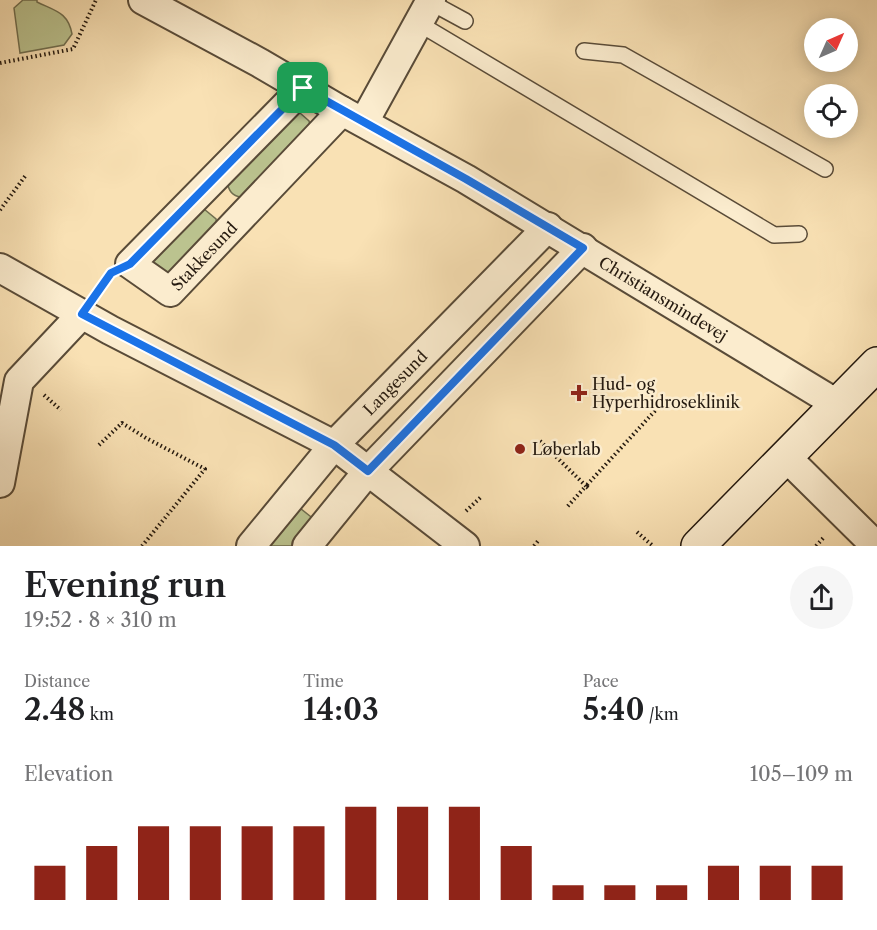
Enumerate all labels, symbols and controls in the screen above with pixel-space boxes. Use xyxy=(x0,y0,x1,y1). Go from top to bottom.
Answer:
north arrow xyxy=(804,18,858,72)
map controls xyxy=(804,18,858,138)
pin xyxy=(277,62,328,113)
icon: arrive xyxy=(286,71,319,104)
button: locate xyxy=(804,84,858,138)
street label: Stakkesund xyxy=(167,218,241,295)
street label: Christiansmindevej xyxy=(595,252,731,345)
street label: Langesund xyxy=(359,346,431,419)
place label: Hud- og Hyperhidroseklinik xyxy=(592,374,740,412)
marker: Hud- og Hyperhidroseklinik xyxy=(570,384,588,402)
place label: Løberlab xyxy=(532,439,601,459)
marker: Løberlab xyxy=(513,442,527,456)
text: Evening run xyxy=(24,565,226,606)
button: share xyxy=(790,566,853,629)
text: 19:52 · 8 × 310 m xyxy=(24,608,177,632)
text: Distance xyxy=(24,671,90,691)
text: Time xyxy=(303,671,344,691)
text: Pace xyxy=(583,671,619,691)
text: 2.48 xyxy=(24,691,86,728)
text: 14:03 xyxy=(303,691,379,728)
text: 5:40 xyxy=(583,691,645,728)
text: km xyxy=(86,704,114,724)
text: /km xyxy=(645,704,679,724)
text: Elevation xyxy=(24,762,113,786)
text: 105–109 m xyxy=(750,762,853,786)

